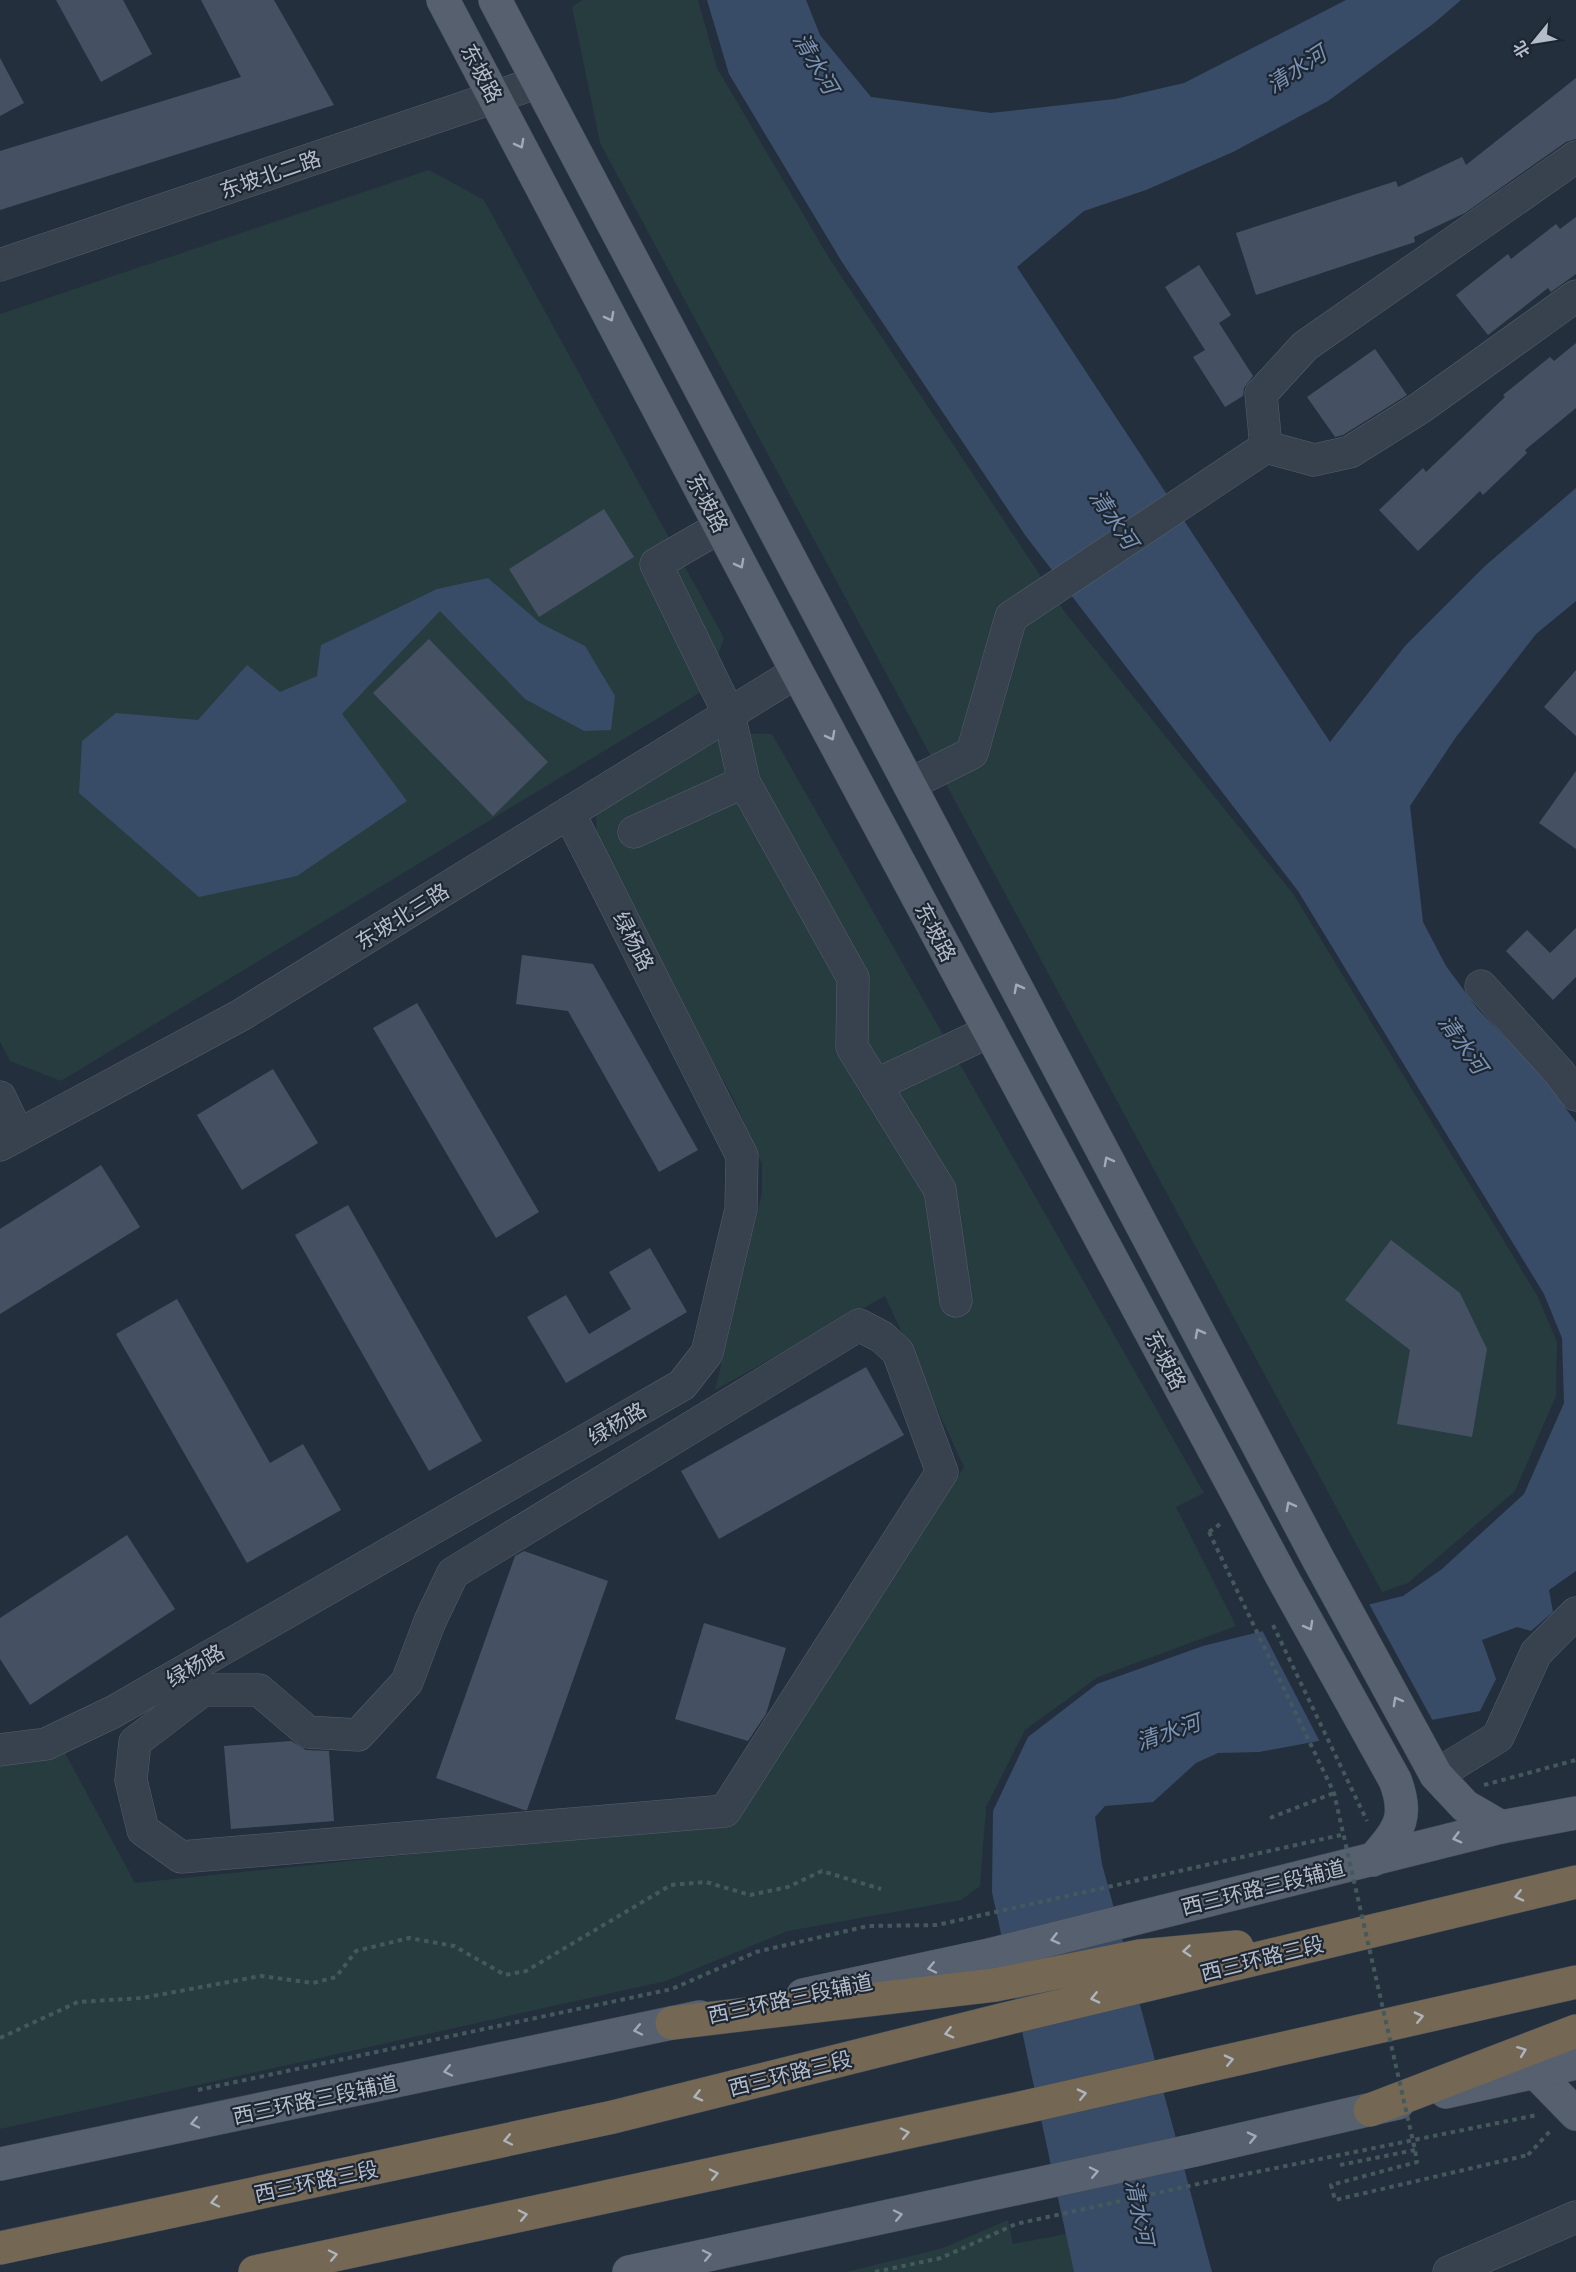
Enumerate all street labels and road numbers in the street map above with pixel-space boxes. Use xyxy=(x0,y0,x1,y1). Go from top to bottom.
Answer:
street label: 东坡路 xyxy=(457,40,507,106)
street label: 东坡北二路 xyxy=(216,146,324,202)
street label: 东坡路 xyxy=(683,470,733,536)
street label: 东坡北三路 xyxy=(351,878,453,954)
street label: 东坡路 xyxy=(911,899,961,965)
street label: 绿杨路 xyxy=(609,907,659,975)
street label: 东坡路 xyxy=(1141,1327,1191,1393)
street label: 绿杨路 xyxy=(584,1397,650,1449)
street label: 绿杨路 xyxy=(162,1639,228,1691)
street label: 西三环路三段辅道 xyxy=(1179,1855,1347,1919)
street label: 西三环路三段 xyxy=(1198,1931,1326,1985)
street label: 西三环路三段辅道 xyxy=(705,1969,875,2027)
street label: 西三环路三段 xyxy=(726,2046,854,2100)
street label: 西三环路三段辅道 xyxy=(230,2070,400,2128)
street label: 西三环路三段 xyxy=(252,2156,380,2206)

